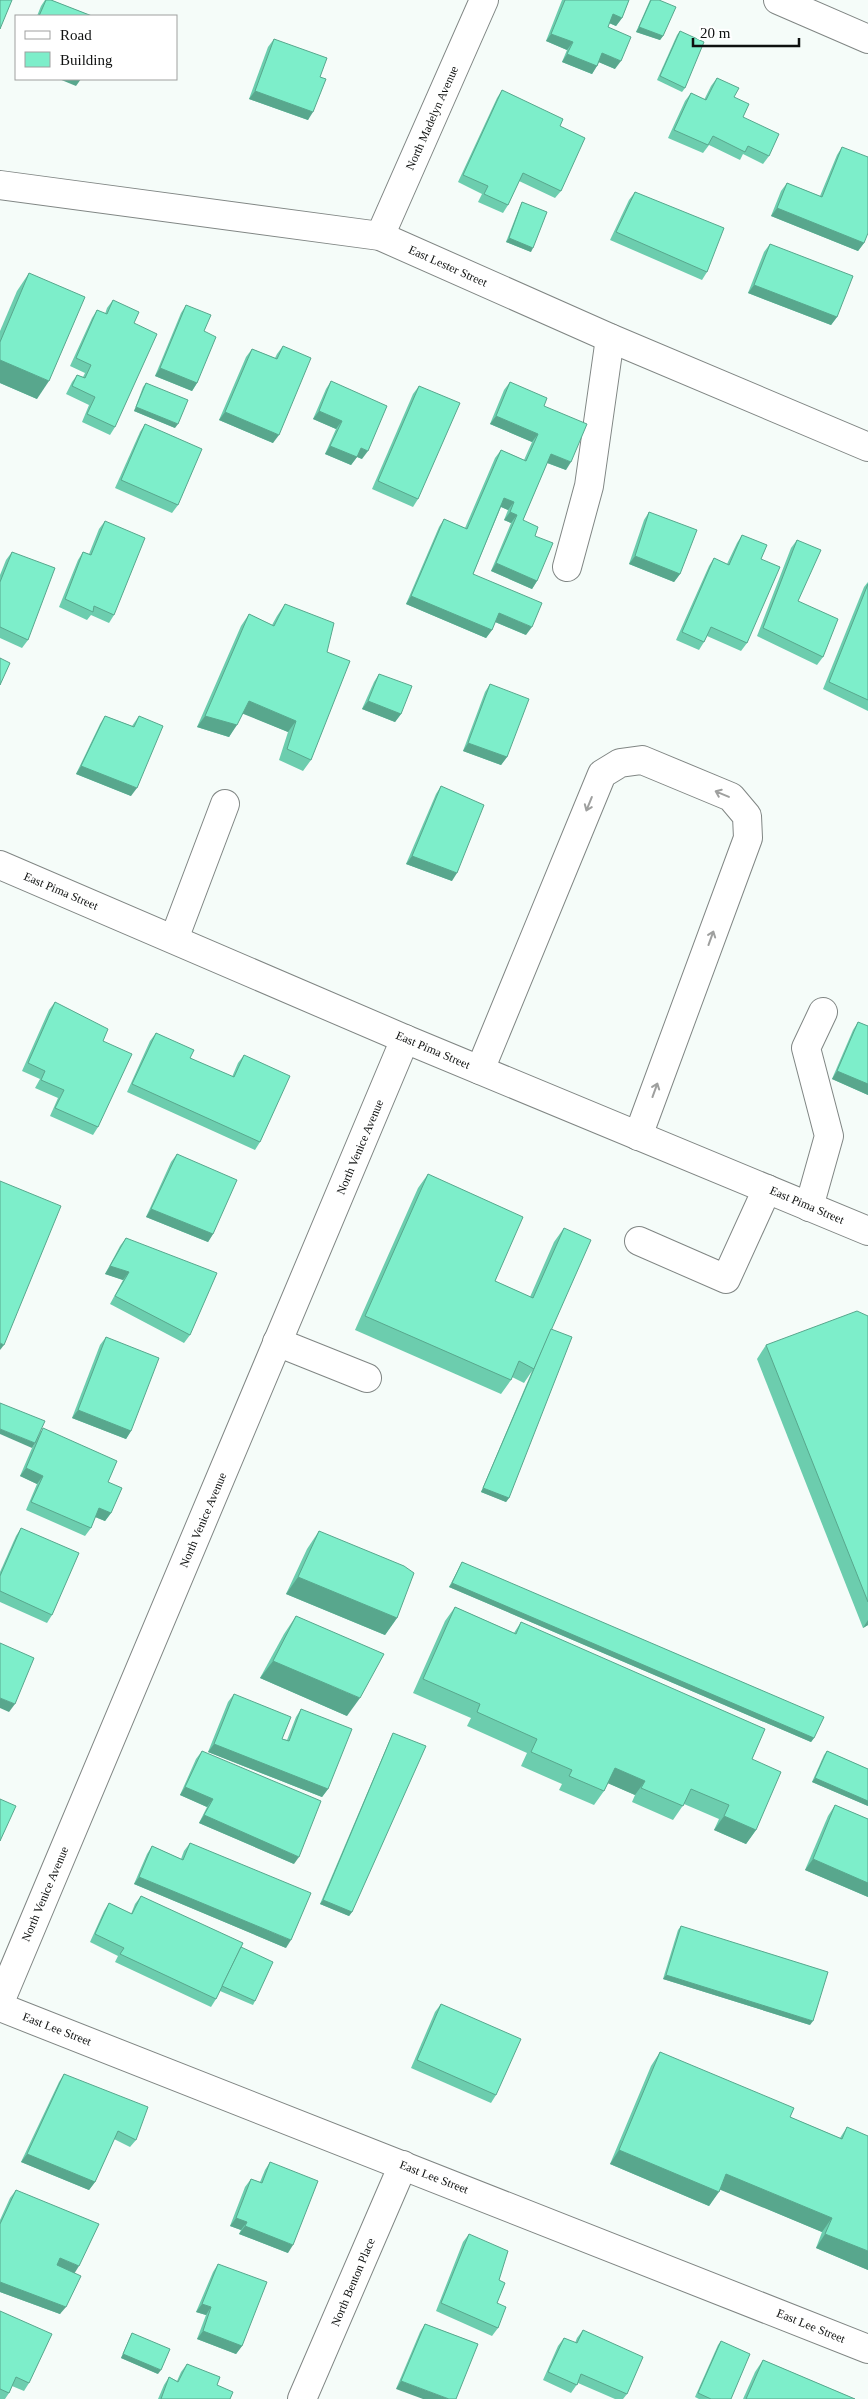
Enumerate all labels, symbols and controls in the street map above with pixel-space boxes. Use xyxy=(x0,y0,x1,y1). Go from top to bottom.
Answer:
legend xyxy=(15,15,178,80)
scale bar xyxy=(693,15,799,47)
text: 20 m xyxy=(700,25,731,41)
text: Road xyxy=(60,27,92,43)
text: Building xyxy=(60,52,113,68)
street label: North Madelyn Avenue xyxy=(403,64,461,172)
street label: East Lester Street xyxy=(406,242,490,290)
one-way arrow xyxy=(715,788,730,798)
one-way arrow xyxy=(584,796,594,811)
street label: East Pima Street xyxy=(22,869,101,913)
one-way arrow xyxy=(707,930,716,946)
street label: East Pima Street xyxy=(394,1028,473,1072)
one-way arrow xyxy=(651,1083,660,1098)
street label: North Venice Avenue xyxy=(334,1097,386,1197)
street label: East Pima Street xyxy=(768,1183,847,1227)
street label: North Venice Avenue xyxy=(177,1470,229,1570)
street label: North Venice Avenue xyxy=(19,1844,71,1944)
street label: East Lee Street xyxy=(21,2009,94,2049)
street label: East Lee Street xyxy=(398,2157,471,2197)
street label: North Benton Place xyxy=(328,2236,378,2328)
street label: East Lee Street xyxy=(775,2306,848,2346)

